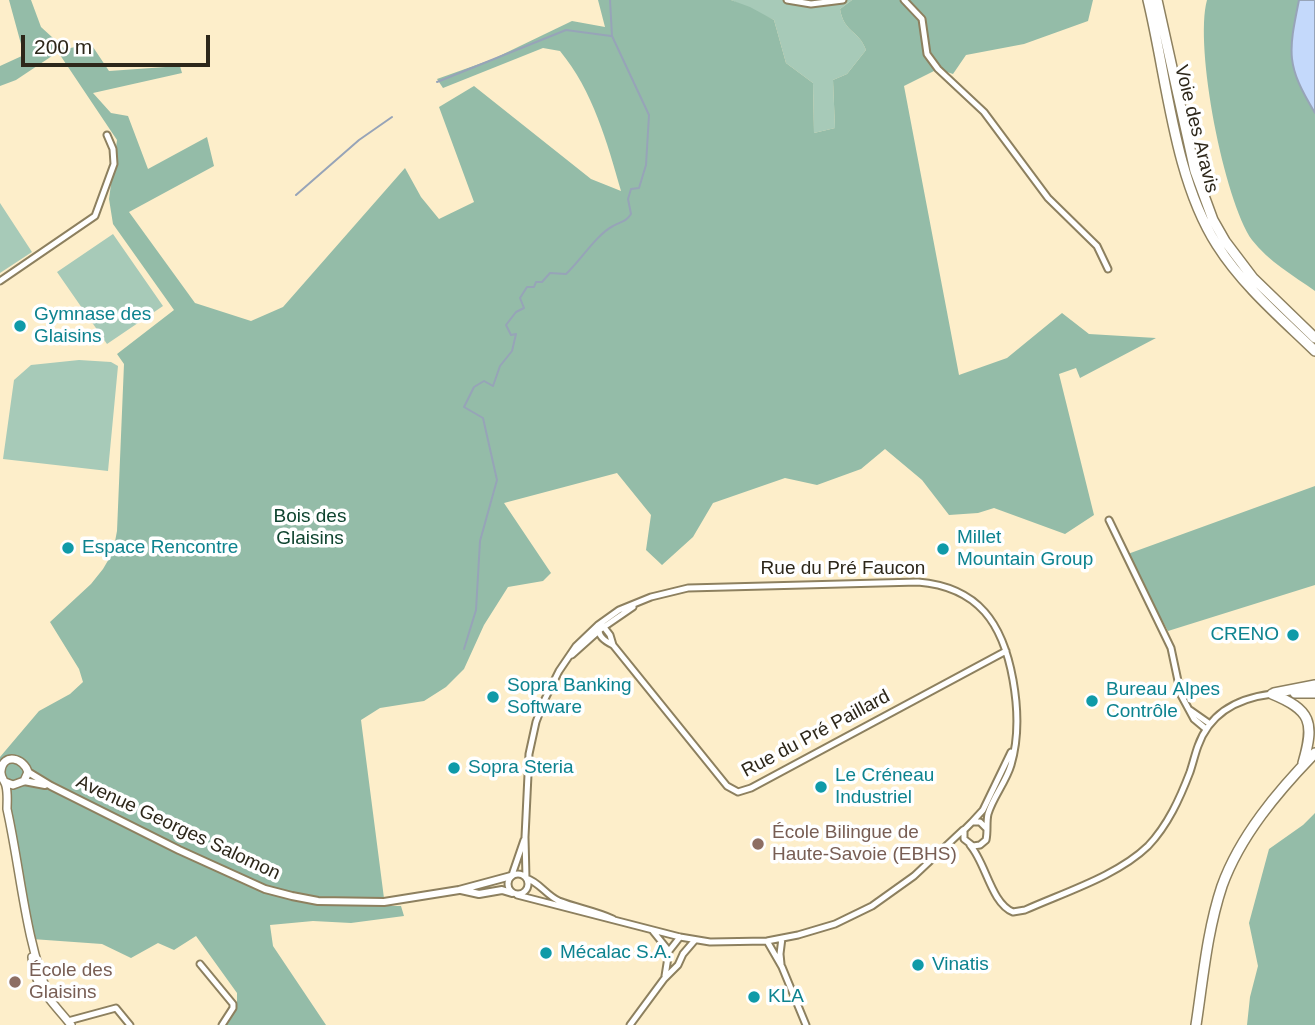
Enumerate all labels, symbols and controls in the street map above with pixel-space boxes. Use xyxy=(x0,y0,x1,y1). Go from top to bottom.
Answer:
scale bar xyxy=(24,21,214,65)
text: 200 m xyxy=(34,35,92,58)
street label: Voie des Aravis xyxy=(1169,63,1223,195)
place label: Gymnase des Glaisins xyxy=(34,304,151,348)
marker: Gymnase des Glaisins xyxy=(12,318,28,334)
park label: Bois des Glaisins xyxy=(274,506,346,550)
place label: Millet Mountain Group xyxy=(957,527,1093,571)
place label: Espace Rencontre xyxy=(82,537,238,559)
marker: Espace Rencontre xyxy=(60,540,76,556)
marker: Millet Mountain Group xyxy=(935,541,951,557)
street label: Rue du Pré Faucon xyxy=(761,558,925,580)
place label: CRENO xyxy=(1210,624,1279,646)
marker: CRENO xyxy=(1285,627,1301,643)
place label: Sopra Banking Software xyxy=(507,675,632,719)
place label: Bureau Alpes Contrôle xyxy=(1106,679,1220,723)
street label: Rue du Pré Paillard xyxy=(738,685,894,783)
marker: Sopra Banking Software xyxy=(485,689,501,705)
marker: Bureau Alpes Contrôle xyxy=(1084,693,1100,709)
place label: Sopra Steria xyxy=(468,757,574,779)
marker: Sopra Steria xyxy=(446,760,462,776)
place label: Le Créneau Industriel xyxy=(835,765,934,809)
street label: Avenue Georges Salomon xyxy=(72,771,284,885)
marker: Le Créneau Industriel xyxy=(813,779,829,795)
place label: École Bilingue de Haute-Savoie (EBHS) xyxy=(772,822,957,866)
marker: École Bilingue de Haute-Savoie (EBHS) xyxy=(750,836,766,852)
place label: Mécalac S.A. xyxy=(560,942,672,964)
marker: Mécalac S.A. xyxy=(538,945,554,961)
place label: Vinatis xyxy=(932,954,989,976)
marker: Vinatis xyxy=(910,957,926,973)
place label: École des Glaisins xyxy=(29,960,112,1004)
marker: École des Glaisins xyxy=(7,974,23,990)
place label: KLA xyxy=(768,986,804,1008)
marker: KLA xyxy=(746,989,762,1005)

